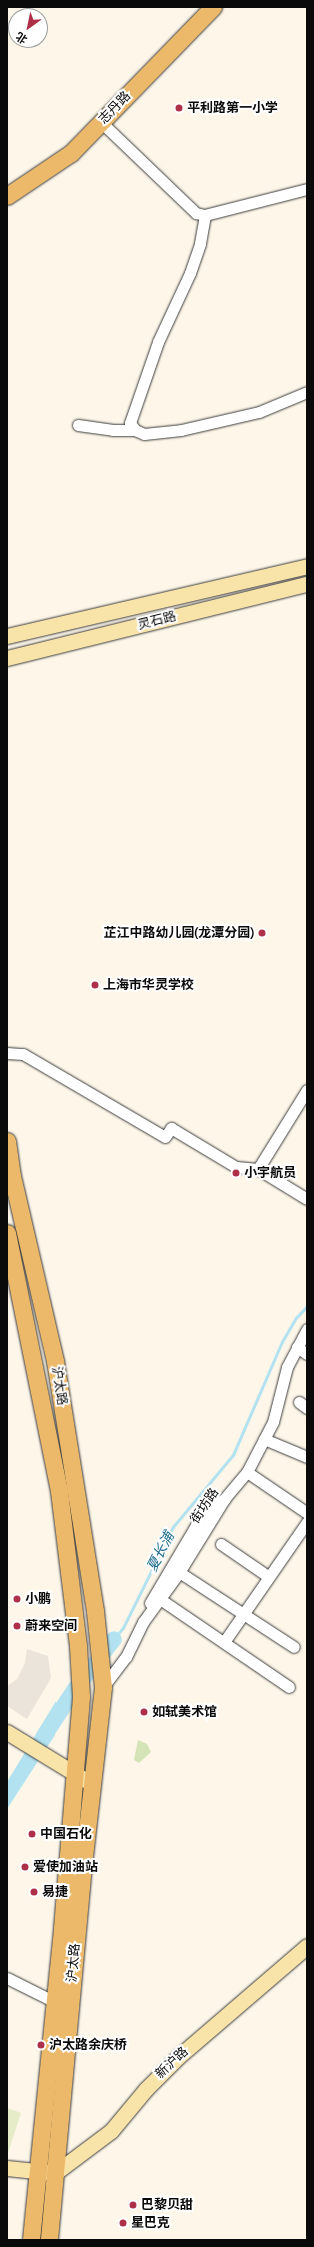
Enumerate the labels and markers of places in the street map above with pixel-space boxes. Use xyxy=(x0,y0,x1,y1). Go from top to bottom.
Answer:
place label: 平利路第一小学 xyxy=(187,100,278,116)
marker: 平利路第一小学 xyxy=(174,103,184,113)
place label: 芷江中路幼儿园(龙潭分园) xyxy=(103,925,254,941)
marker: 芷江中路幼儿园(龙潭分园) xyxy=(257,928,267,938)
place label: 上海市华灵学校 xyxy=(103,977,194,993)
marker: 上海市华灵学校 xyxy=(90,980,100,990)
place label: 小宇航员 xyxy=(244,1165,296,1181)
marker: 小宇航员 xyxy=(231,1168,241,1178)
place label: 小鹏 xyxy=(25,1591,51,1607)
marker: 小鹏 xyxy=(12,1594,22,1604)
place label: 蔚来空间 xyxy=(25,1618,77,1634)
marker: 蔚来空间 xyxy=(12,1621,22,1631)
place label: 如轼美术馆 xyxy=(152,1704,217,1720)
marker: 如轼美术馆 xyxy=(139,1707,149,1717)
place label: 中国石化 xyxy=(40,1826,92,1842)
marker: 中国石化 xyxy=(27,1829,37,1839)
place label: 爱使加油站 xyxy=(33,1859,98,1875)
marker: 爱使加油站 xyxy=(20,1862,30,1872)
place label: 易捷 xyxy=(42,1884,68,1900)
marker: 易捷 xyxy=(29,1887,39,1897)
place label: 沪太路余庆桥 xyxy=(49,2037,127,2053)
marker: 沪太路余庆桥 xyxy=(36,2040,46,2050)
place label: 巴黎贝甜 xyxy=(141,2197,193,2213)
marker: 巴黎贝甜 xyxy=(128,2200,138,2210)
place label: 星巴克 xyxy=(131,2215,170,2231)
marker: 星巴克 xyxy=(118,2218,128,2228)

